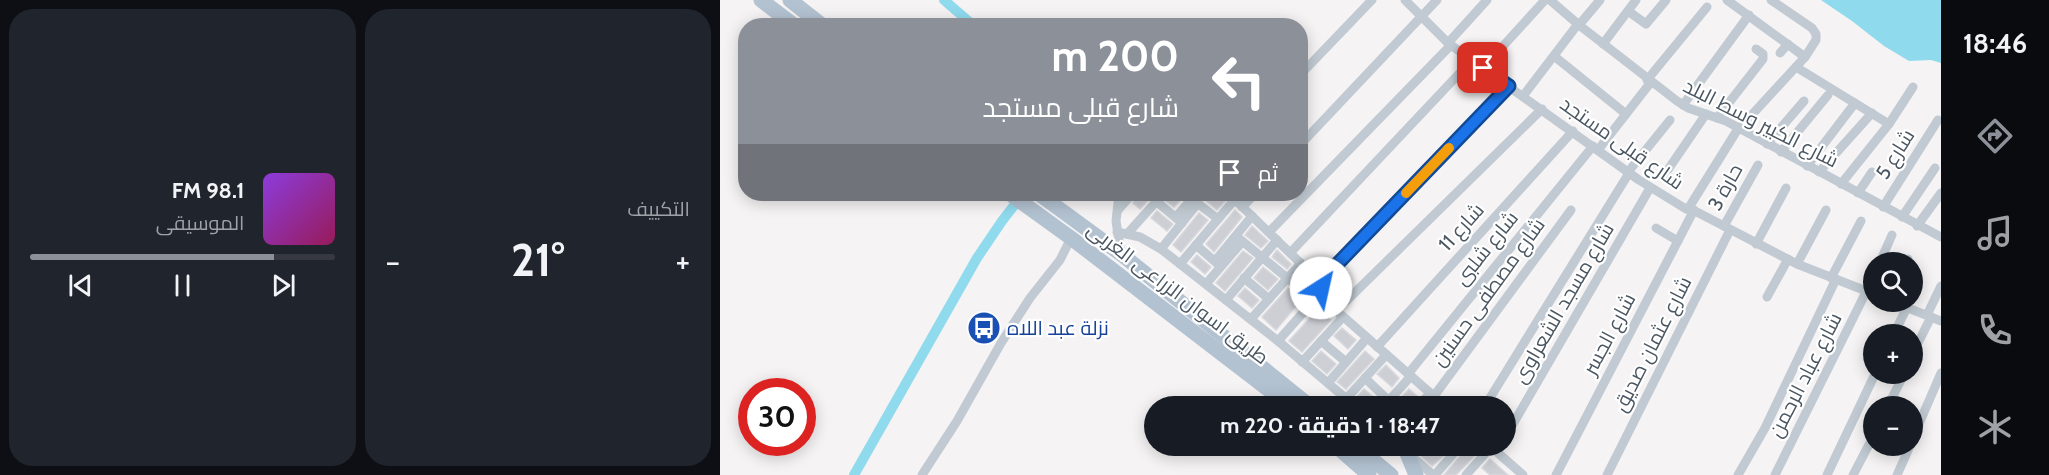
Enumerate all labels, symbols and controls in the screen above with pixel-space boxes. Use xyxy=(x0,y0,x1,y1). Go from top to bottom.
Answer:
text: 18:46 xyxy=(1963,27,2027,60)
text: 200 m xyxy=(1052,30,1179,82)
icon: left xyxy=(1200,42,1278,120)
pin xyxy=(1457,42,1508,93)
icon: arrive xyxy=(1466,51,1499,84)
street label: شارع الكبير وسط البلد xyxy=(1678,73,1843,174)
text: شارع قبلى مستجد xyxy=(983,91,1179,124)
street label: شارع قبلى مستجد xyxy=(1554,91,1688,196)
icon: directions xyxy=(1974,115,2016,157)
street label: شارع 5 xyxy=(1870,125,1921,184)
icon: arrive xyxy=(1213,156,1246,189)
text: ثم xyxy=(1258,160,1278,187)
street label: حارة 3 xyxy=(1703,160,1747,214)
text: 98.1 FM xyxy=(172,177,245,204)
text: التكييف xyxy=(627,197,690,221)
street label: شارع 11 xyxy=(1433,198,1490,257)
street label: شارع شلبى xyxy=(1449,206,1525,291)
text: الموسيقى xyxy=(156,211,245,235)
icon: music xyxy=(1974,212,2016,254)
street label: شارع مصطفى حسنين xyxy=(1426,213,1551,372)
street label: طريق اسوان الزراعى الغربى xyxy=(1082,217,1273,370)
street label: شارع مسجد الشعراوى xyxy=(1507,218,1621,389)
text: 21° xyxy=(511,233,564,287)
text: − xyxy=(386,241,400,281)
text: + xyxy=(675,241,690,281)
map controls xyxy=(1863,252,1923,456)
button: search xyxy=(1863,252,1923,312)
position arrow xyxy=(1289,256,1353,320)
icon: previous xyxy=(64,269,97,302)
icon: pause xyxy=(166,269,199,302)
icon: next xyxy=(267,269,300,302)
street label: شارع عثمان صديق xyxy=(1608,272,1698,417)
street label: شارع الجسر xyxy=(1577,289,1642,381)
street label: شارع عباد الرحمن xyxy=(1763,309,1848,442)
icon: phone xyxy=(1974,309,2016,351)
bus stop icon: نزلة عبد اللاه xyxy=(966,310,1002,346)
place label: نزلة عبد اللاه xyxy=(1007,316,1109,340)
button: + xyxy=(1863,324,1923,384)
speed limit sign: 30 xyxy=(738,378,816,456)
button: − xyxy=(1863,396,1923,456)
icon: climate xyxy=(1974,406,2016,448)
text: 18:47 · 1 دقيقة · 220 m xyxy=(1220,412,1440,439)

